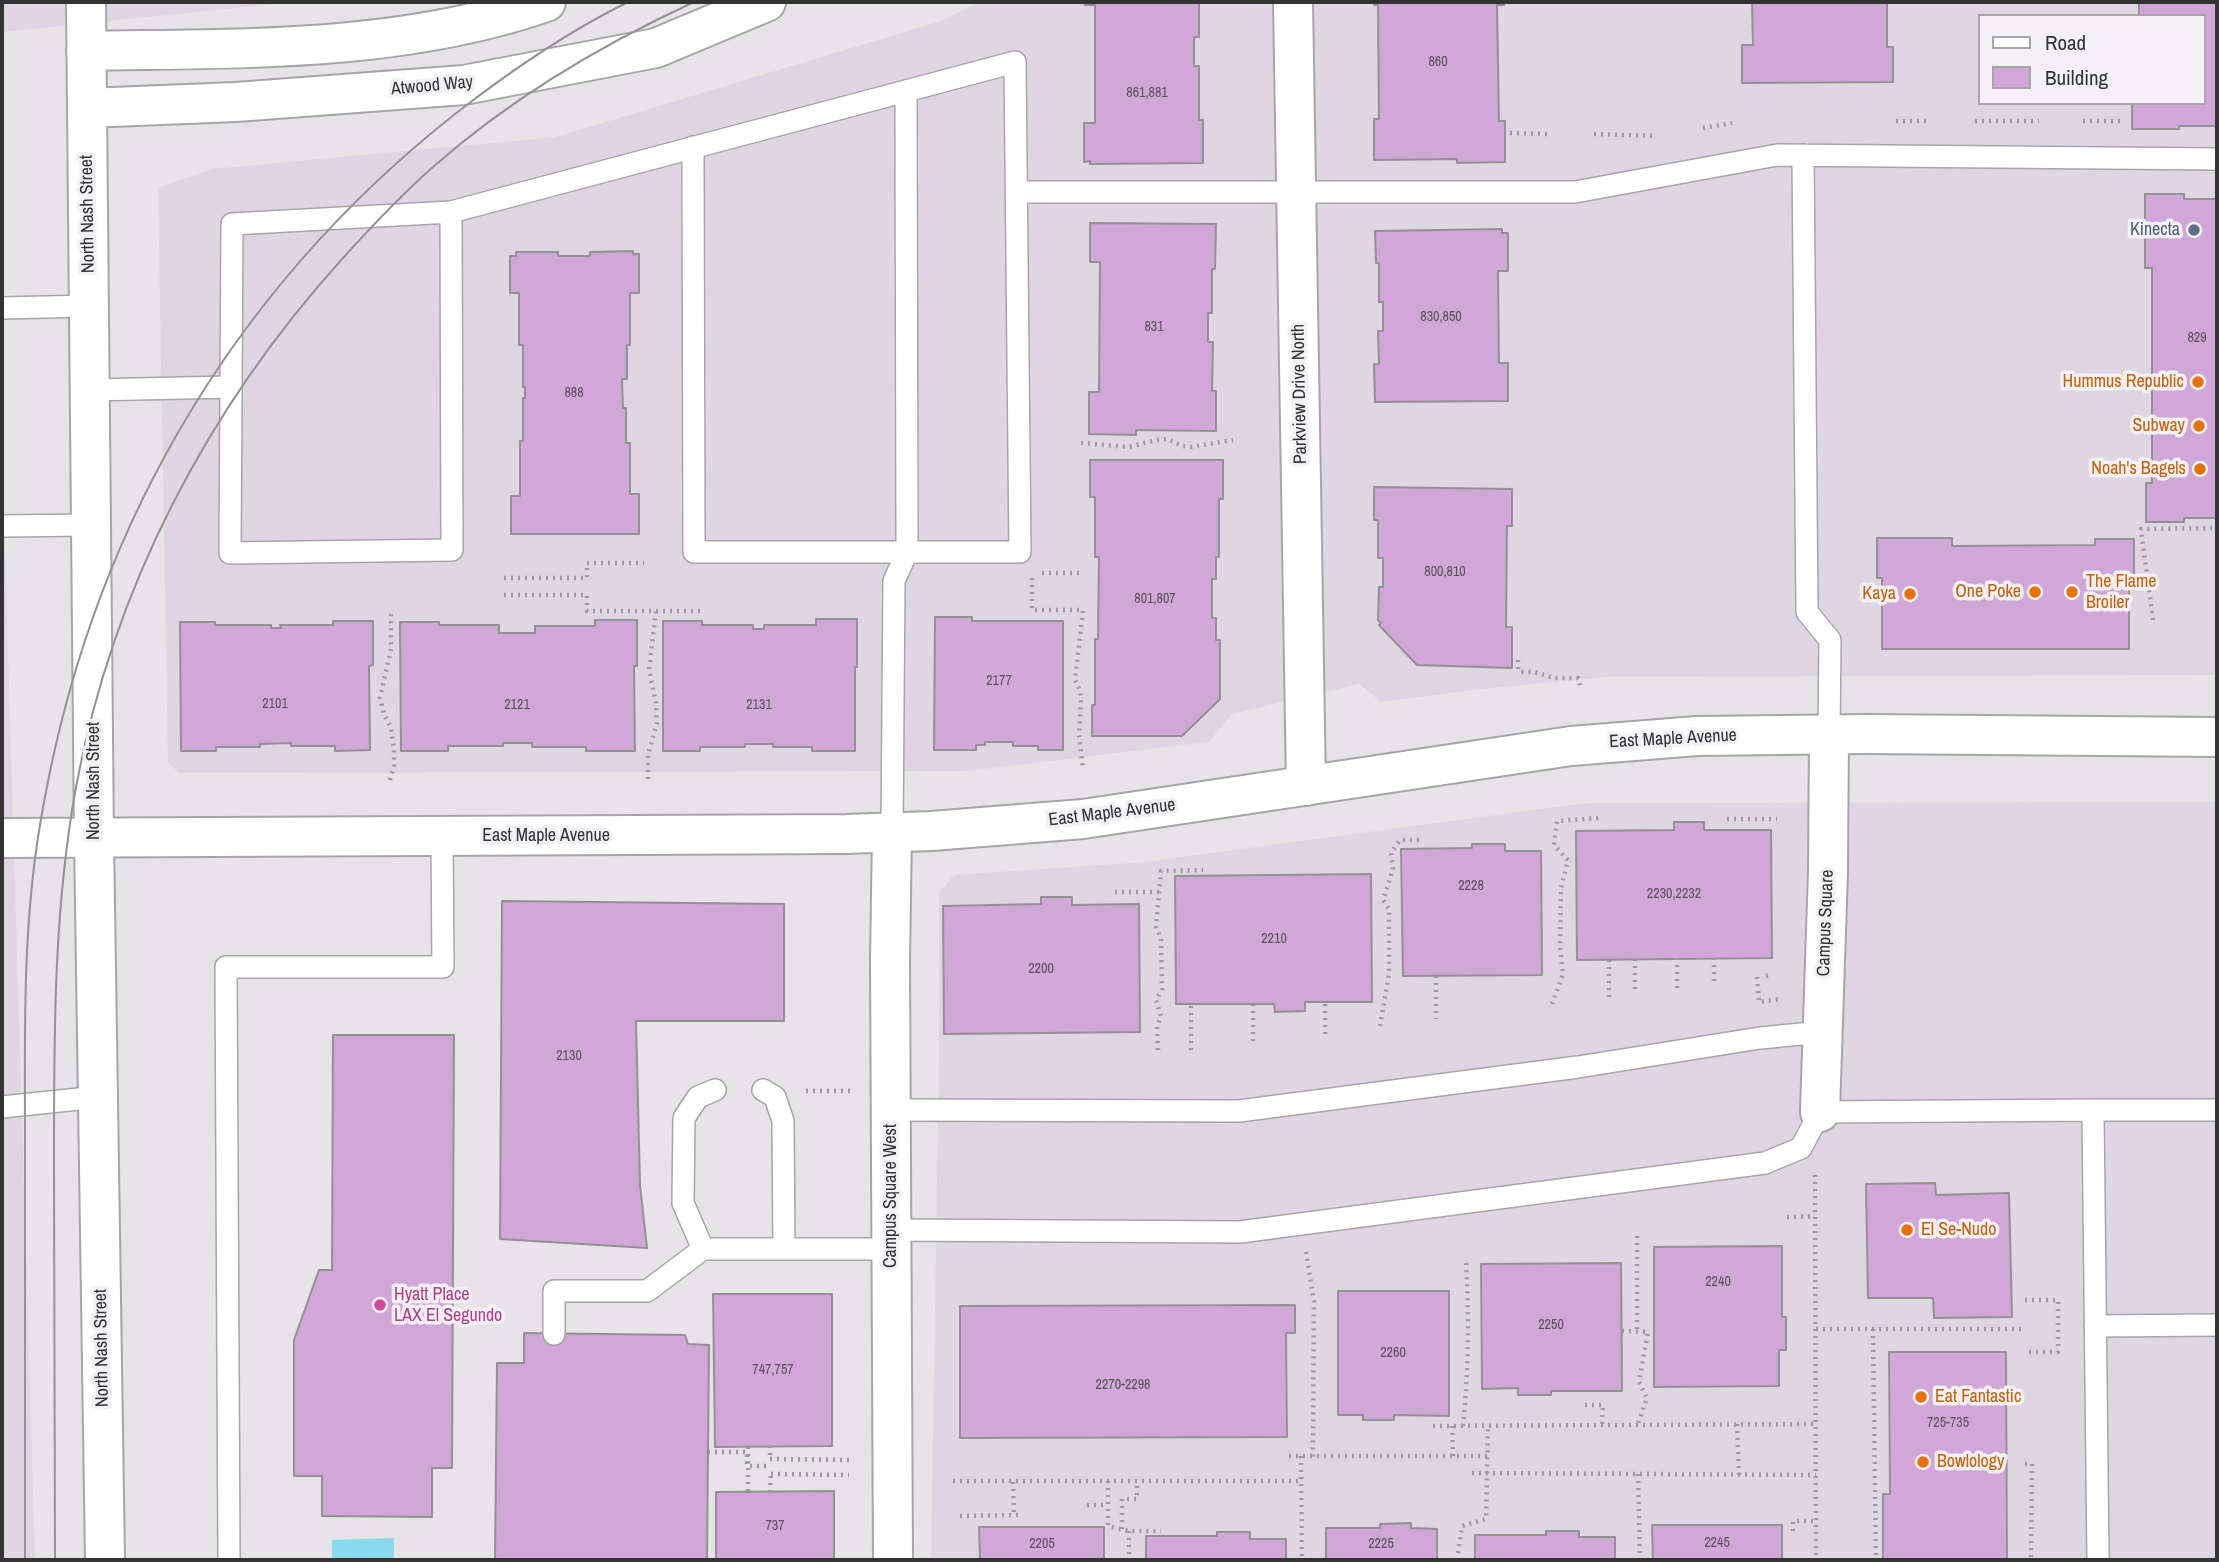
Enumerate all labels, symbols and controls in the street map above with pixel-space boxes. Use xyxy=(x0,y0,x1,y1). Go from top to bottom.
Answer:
legend xyxy=(1978,14,2205,105)
text: Road xyxy=(2045,28,2086,57)
house number: 860 xyxy=(1428,54,1448,70)
text: Building xyxy=(2045,63,2108,92)
street label: Atwood Way xyxy=(390,72,474,100)
house number: 861,881 xyxy=(1126,85,1168,101)
street label: North Nash Street xyxy=(76,155,100,273)
place label: Kinecta xyxy=(2130,219,2180,241)
marker: Kinecta xyxy=(2186,222,2202,238)
house number: 830,850 xyxy=(1420,309,1462,325)
house number: 831 xyxy=(1144,319,1164,335)
street label: Parkview Drive North xyxy=(1288,324,1312,464)
house number: 829 xyxy=(2187,330,2207,346)
place label: Hummus Republic xyxy=(2063,371,2184,393)
marker: Hummus Republic xyxy=(2190,374,2206,390)
house number: 888 xyxy=(564,385,584,401)
place label: Subway xyxy=(2132,415,2185,437)
marker: Subway xyxy=(2191,418,2207,434)
place label: Noah's Bagels xyxy=(2091,458,2186,480)
marker: Noah's Bagels xyxy=(2192,461,2208,477)
house number: 800,810 xyxy=(1424,564,1466,580)
place label: The Flame Broiler xyxy=(2086,571,2157,614)
place label: One Poke xyxy=(1955,581,2021,603)
place label: Kaya xyxy=(1862,583,1896,605)
marker: One Poke xyxy=(2027,584,2043,600)
marker: The Flame Broiler xyxy=(2064,584,2080,600)
marker: Kaya xyxy=(1902,586,1918,602)
house number: 801,807 xyxy=(1134,591,1176,607)
house number: 2177 xyxy=(986,673,1012,689)
house number: 2101 xyxy=(262,696,288,712)
house number: 2121 xyxy=(504,697,530,713)
house number: 2131 xyxy=(746,697,772,713)
street label: North Nash Street xyxy=(83,722,105,840)
street label: East Maple Avenue xyxy=(1609,725,1737,753)
street label: East Maple Avenue xyxy=(1047,794,1177,832)
street label: East Maple Avenue xyxy=(482,825,610,847)
street label: Campus Square xyxy=(1813,869,1839,977)
house number: 2228 xyxy=(1458,878,1484,894)
house number: 2230,2232 xyxy=(1647,886,1701,902)
house number: 2210 xyxy=(1261,931,1287,947)
house number: 2200 xyxy=(1028,961,1054,977)
house number: 2130 xyxy=(556,1048,582,1064)
street label: Campus Square West xyxy=(880,1124,902,1268)
place label: El Se-Nudo xyxy=(1921,1219,1996,1241)
marker: El Se-Nudo xyxy=(1899,1222,1915,1238)
house number: 2240 xyxy=(1705,1274,1731,1290)
place label: Hyatt Place LAX El Segundo xyxy=(394,1284,502,1326)
street label: North Nash Street xyxy=(90,1289,114,1407)
marker: Hyatt Place LAX El Segundo xyxy=(372,1297,388,1313)
house number: 2250 xyxy=(1538,1317,1564,1333)
house number: 2260 xyxy=(1380,1345,1406,1361)
house number: 747,757 xyxy=(752,1362,794,1378)
house number: 2270-2298 xyxy=(1096,1377,1150,1393)
place label: Eat Fantastic xyxy=(1935,1386,2021,1408)
marker: Eat Fantastic xyxy=(1913,1389,1929,1405)
house number: 725-735 xyxy=(1927,1415,1969,1431)
place label: Bowlology xyxy=(1937,1451,2004,1473)
marker: Bowlology xyxy=(1915,1454,1931,1470)
house number: 737 xyxy=(765,1518,785,1534)
house number: 2245 xyxy=(1704,1535,1730,1551)
house number: 2205 xyxy=(1029,1536,1055,1552)
house number: 2225 xyxy=(1368,1536,1394,1552)

